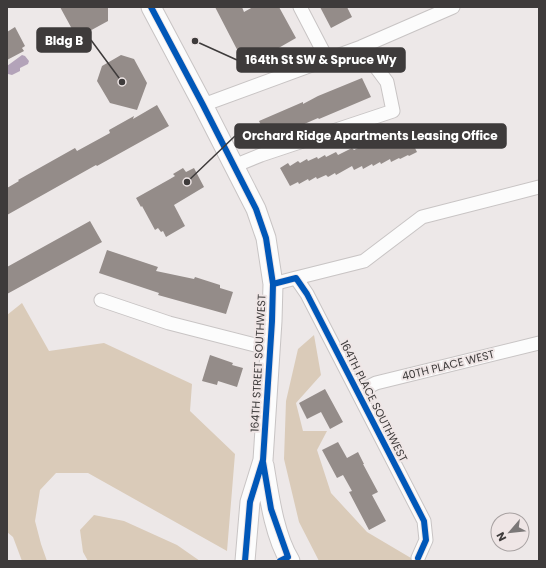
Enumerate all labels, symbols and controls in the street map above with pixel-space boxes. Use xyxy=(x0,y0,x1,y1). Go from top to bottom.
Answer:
callout: Bldg B xyxy=(37,28,91,52)
text: Bldg B xyxy=(45,32,83,49)
callout: 164th St SW & Spruce Wy xyxy=(237,48,405,72)
text: 164th St SW & Spruce Wy xyxy=(245,51,397,68)
callout: Orchard Ridge Apartments Leasing Office xyxy=(235,124,506,148)
text: Orchard Ridge Apartments Leasing Office xyxy=(242,127,498,144)
street label: 164TH STREET SOUTHWEST xyxy=(246,294,270,432)
street label: 164TH PLACE SOUTHWEST xyxy=(336,337,412,465)
street label: 40TH PLACE WEST xyxy=(400,346,496,384)
north arrow xyxy=(490,512,530,552)
text: N xyxy=(492,529,510,544)

